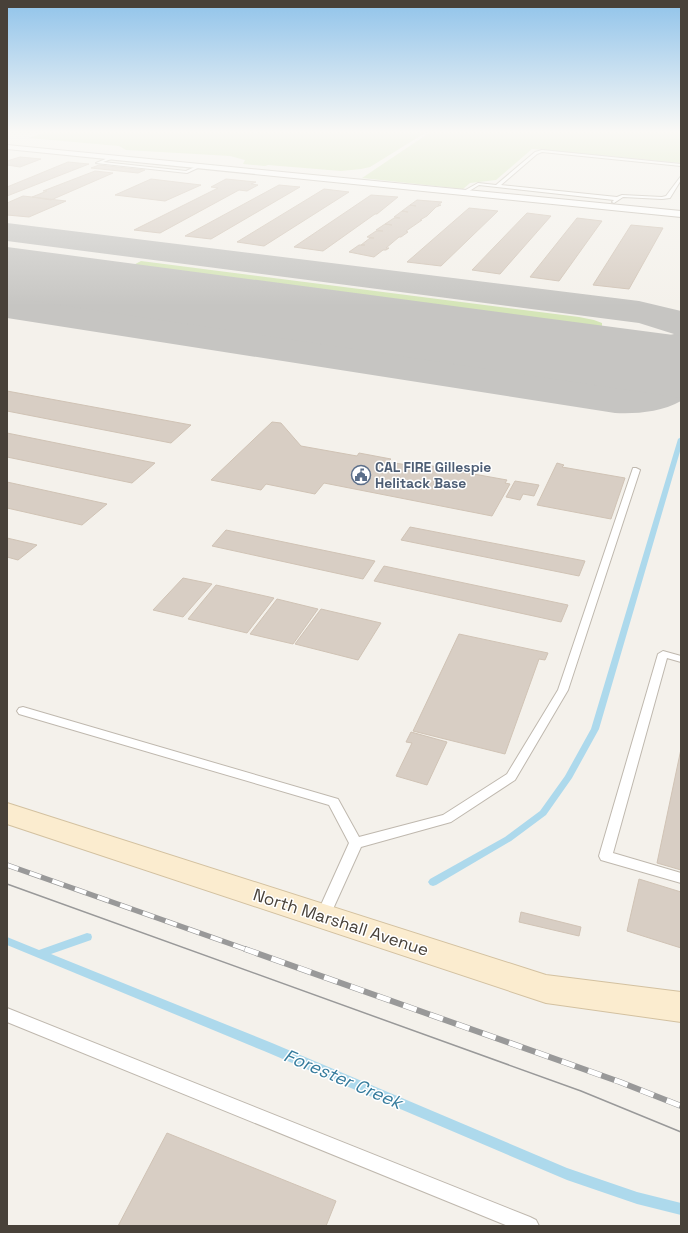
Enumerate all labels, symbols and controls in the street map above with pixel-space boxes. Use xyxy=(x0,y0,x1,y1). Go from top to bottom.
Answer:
place label: CAL FIRE Gillespie Helitack Base xyxy=(375,458,491,492)
public building icon: CAL FIRE Gillespie Helitack Base xyxy=(350,464,372,486)
street label: North Marshall Avenue xyxy=(250,883,432,961)
water label: Forester Creek xyxy=(281,1043,408,1115)

